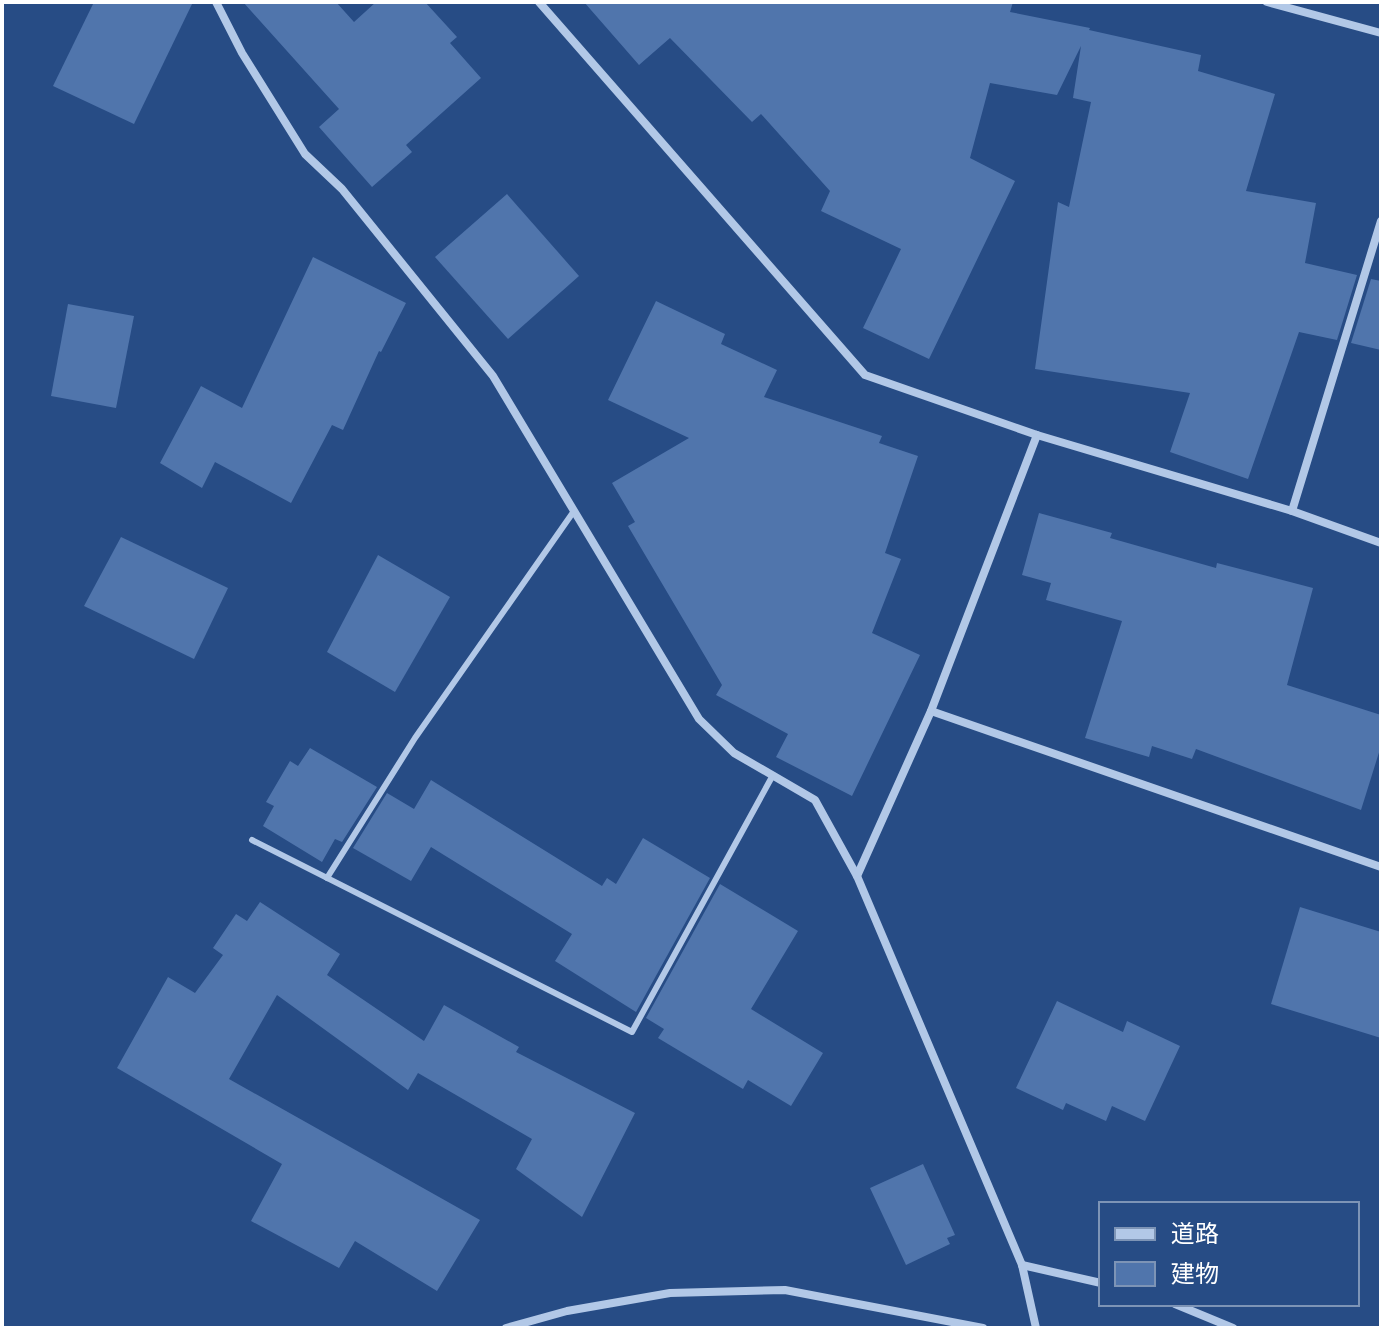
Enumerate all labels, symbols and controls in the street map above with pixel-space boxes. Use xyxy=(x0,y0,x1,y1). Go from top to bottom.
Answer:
legend xyxy=(1099,1202,1359,1306)
text: 道路 xyxy=(1171,1219,1219,1248)
text: 建物 xyxy=(1171,1259,1219,1288)

